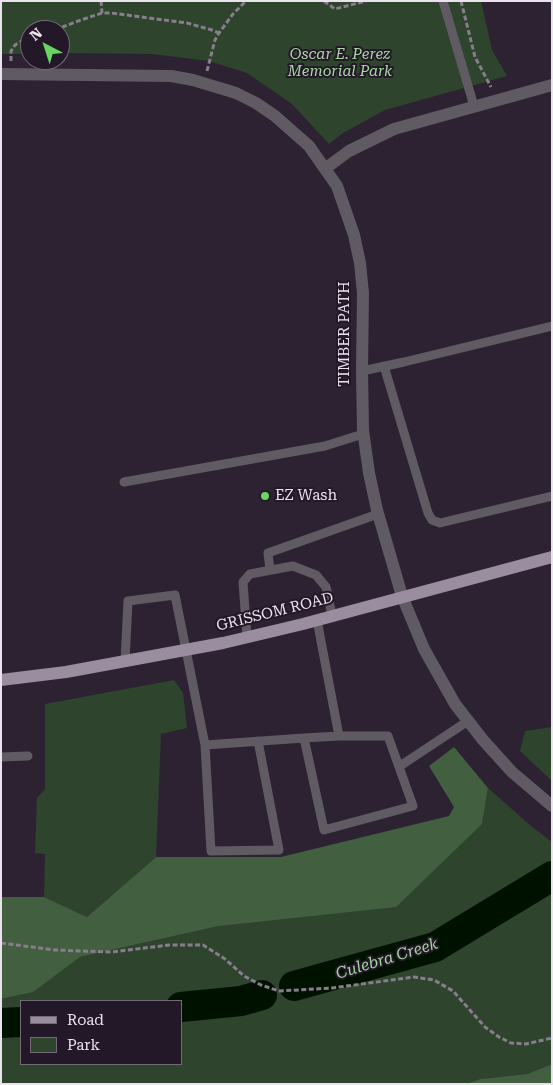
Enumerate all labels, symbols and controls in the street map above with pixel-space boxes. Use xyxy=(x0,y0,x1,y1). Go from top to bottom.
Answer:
north arrow xyxy=(20,20,70,70)
text: N xyxy=(27,25,45,44)
park label: Oscar E. Perez Memorial Park xyxy=(288,46,392,81)
street label: TIMBER PATH xyxy=(336,281,354,387)
place label: EZ Wash xyxy=(275,487,337,505)
marker: EZ Wash xyxy=(259,490,271,502)
street label: GRISSOM ROAD xyxy=(215,589,335,635)
water label: Culebra Creek xyxy=(334,934,440,984)
legend xyxy=(20,1000,182,1065)
text: Road xyxy=(67,1011,104,1029)
text: Park xyxy=(67,1036,100,1054)

